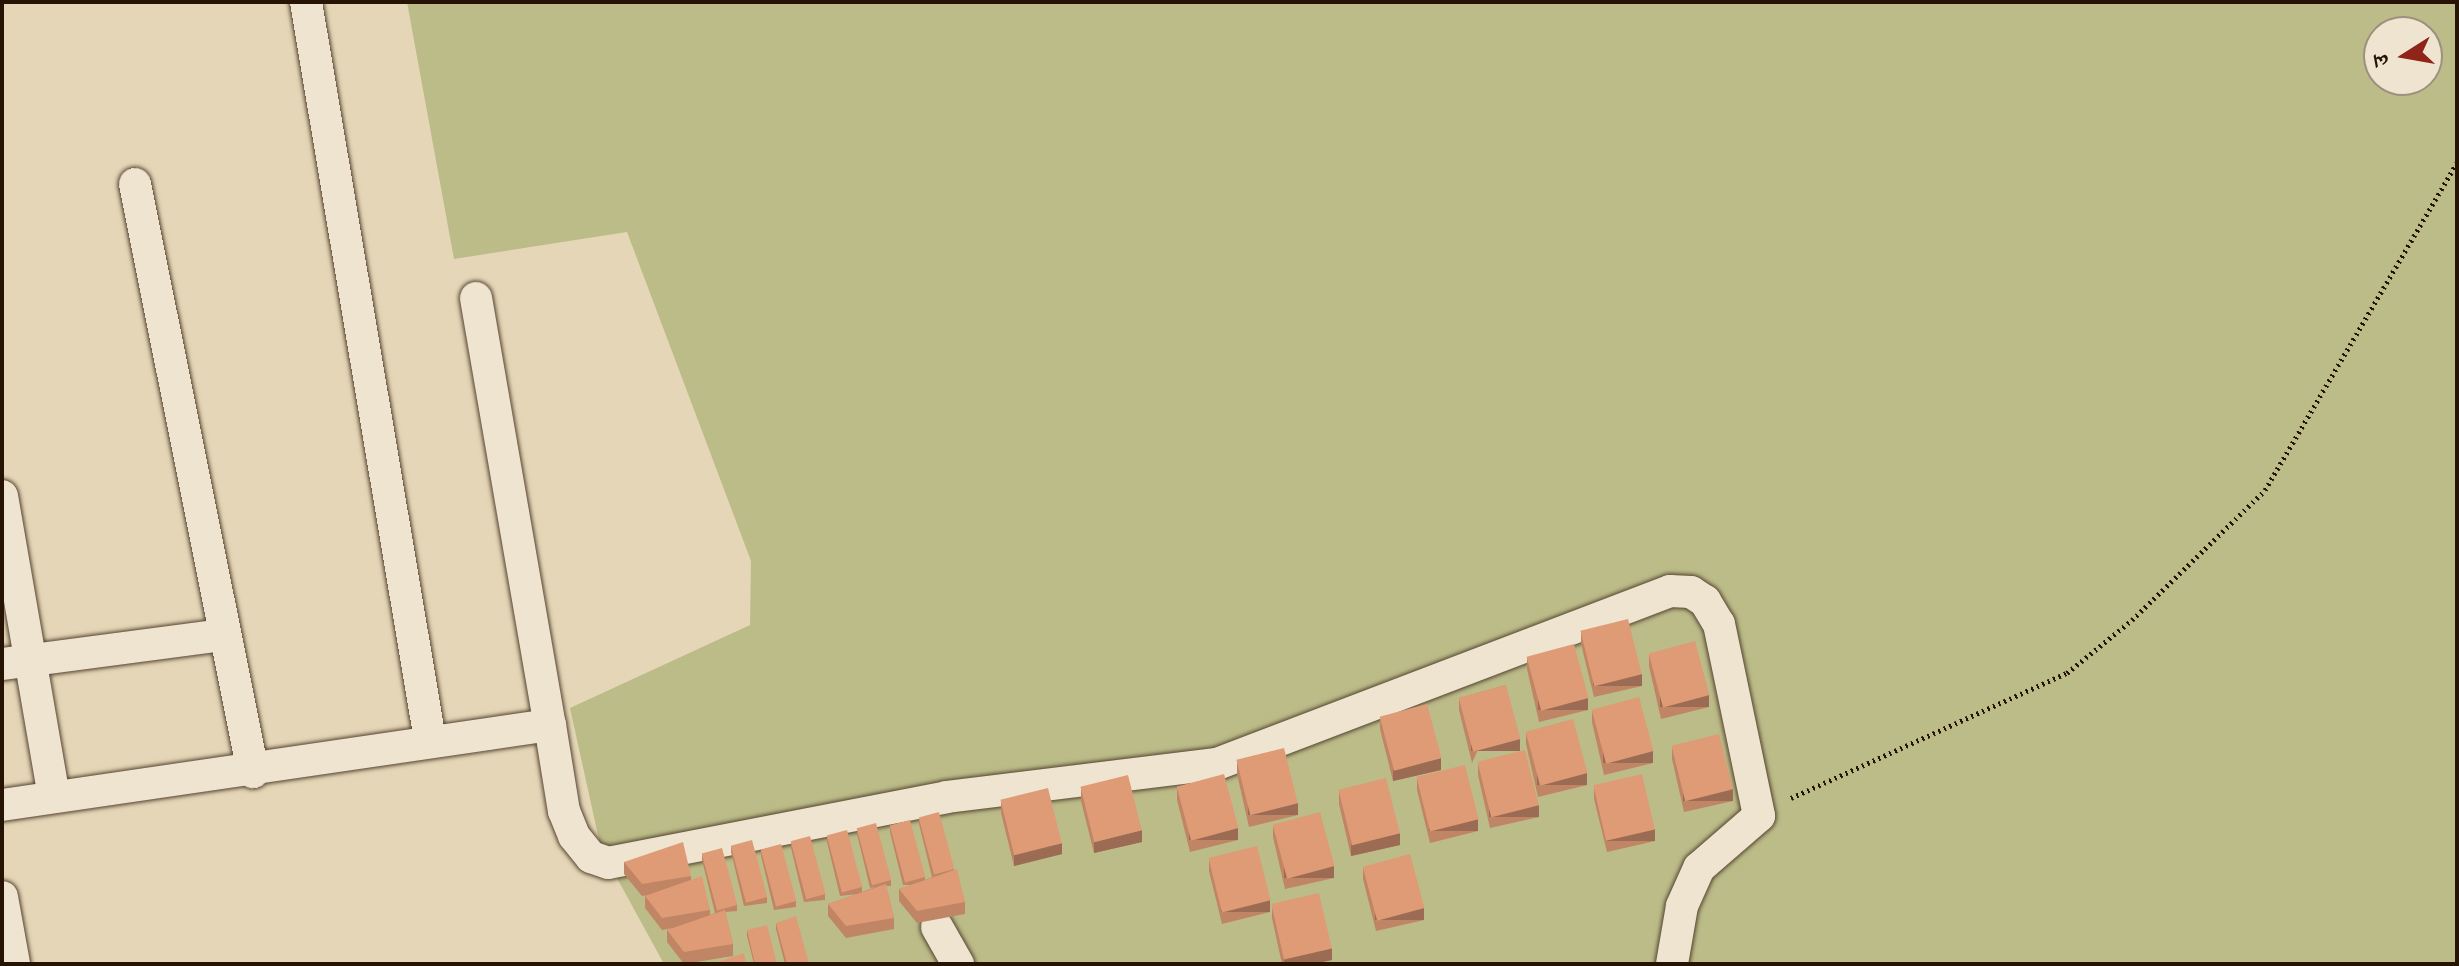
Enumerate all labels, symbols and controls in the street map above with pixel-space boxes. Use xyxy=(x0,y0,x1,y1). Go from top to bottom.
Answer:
north arrow xyxy=(2363,16,2443,96)
text: उ xyxy=(2366,52,2397,69)

